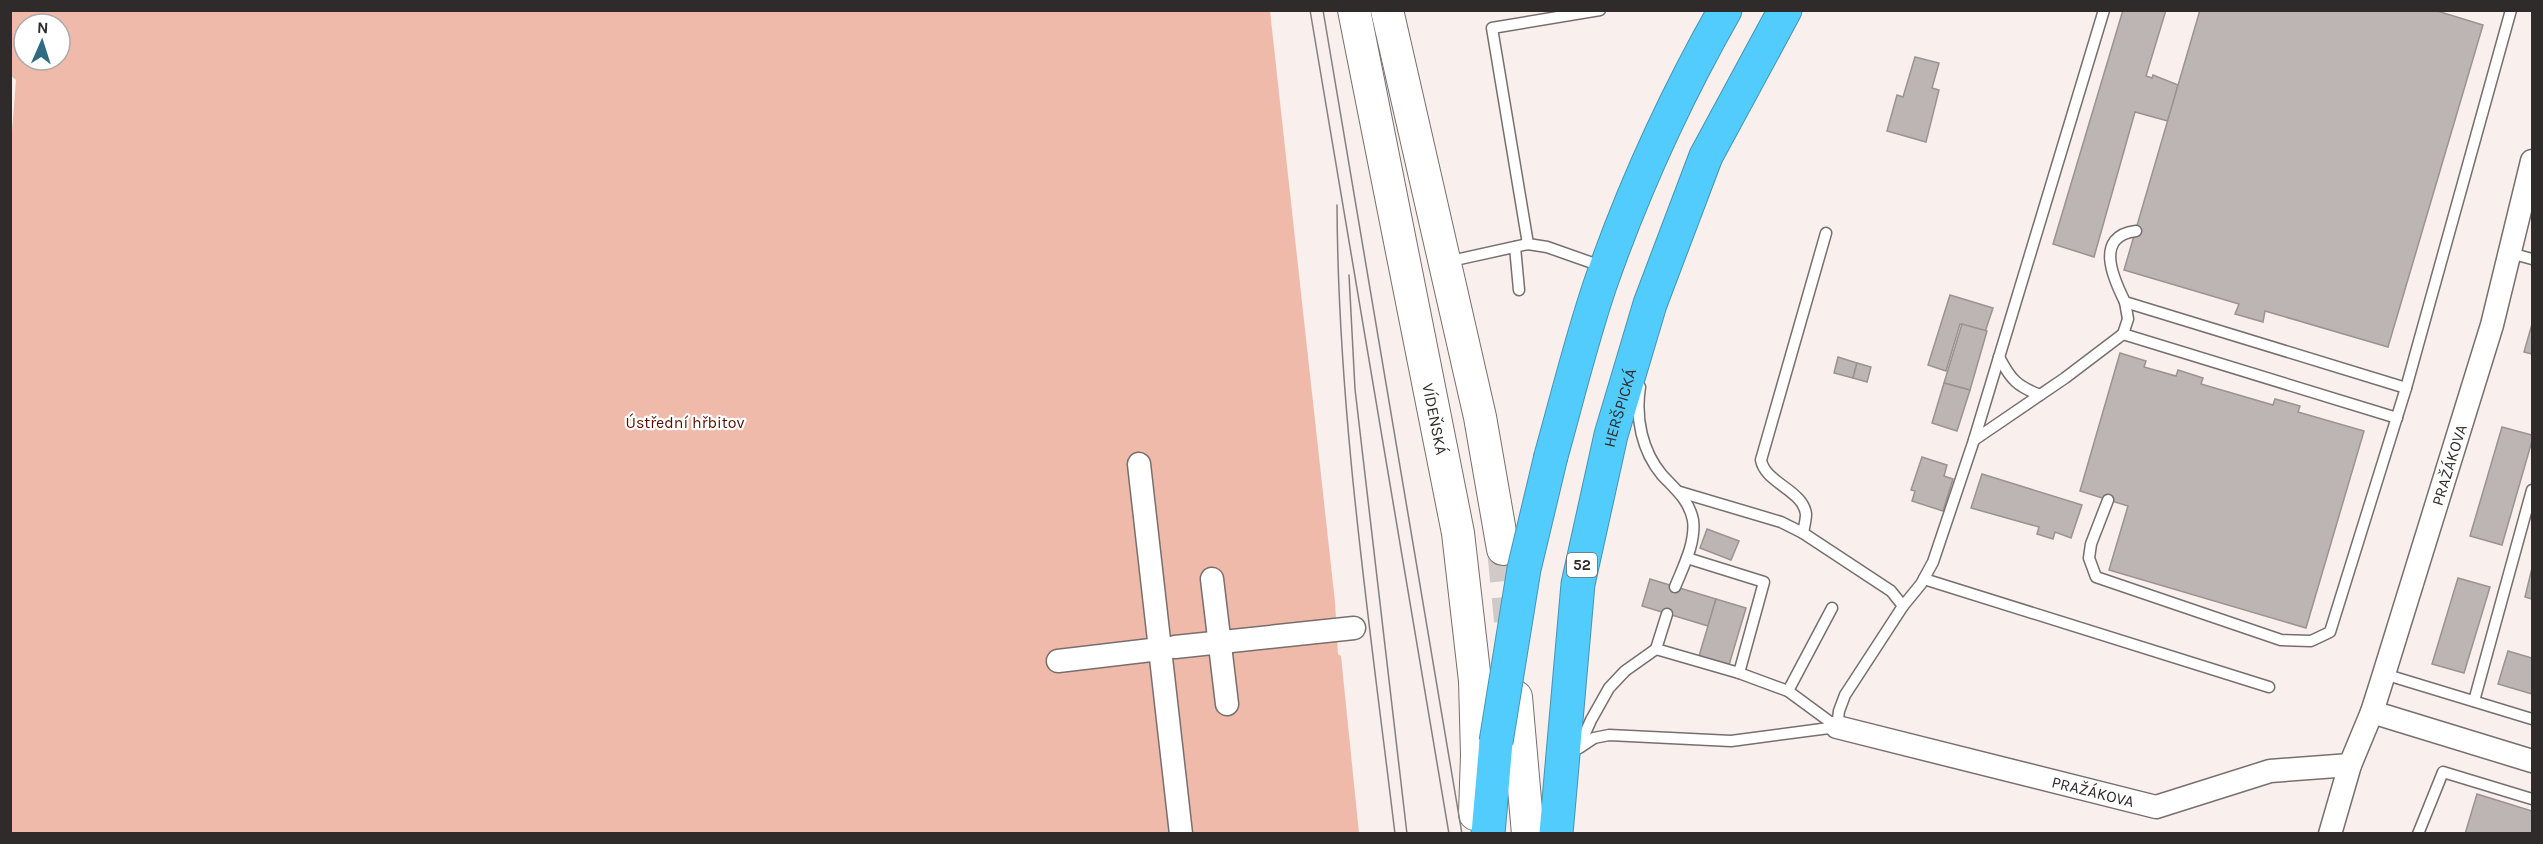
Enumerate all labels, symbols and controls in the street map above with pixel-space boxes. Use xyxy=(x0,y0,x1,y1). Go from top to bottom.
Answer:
north arrow xyxy=(12,12,72,72)
text: N xyxy=(37,18,49,37)
street label: HERŠPICKÁ xyxy=(1600,366,1640,449)
street label: VÍDEŇSKÁ xyxy=(1418,382,1451,457)
park label: Ústřední hřbitov xyxy=(625,413,745,432)
street label: PRAŽÁKOVA xyxy=(2428,422,2471,508)
road number: 52 xyxy=(1567,553,1597,577)
street label: PRAŽÁKOVA xyxy=(2050,772,2136,811)

